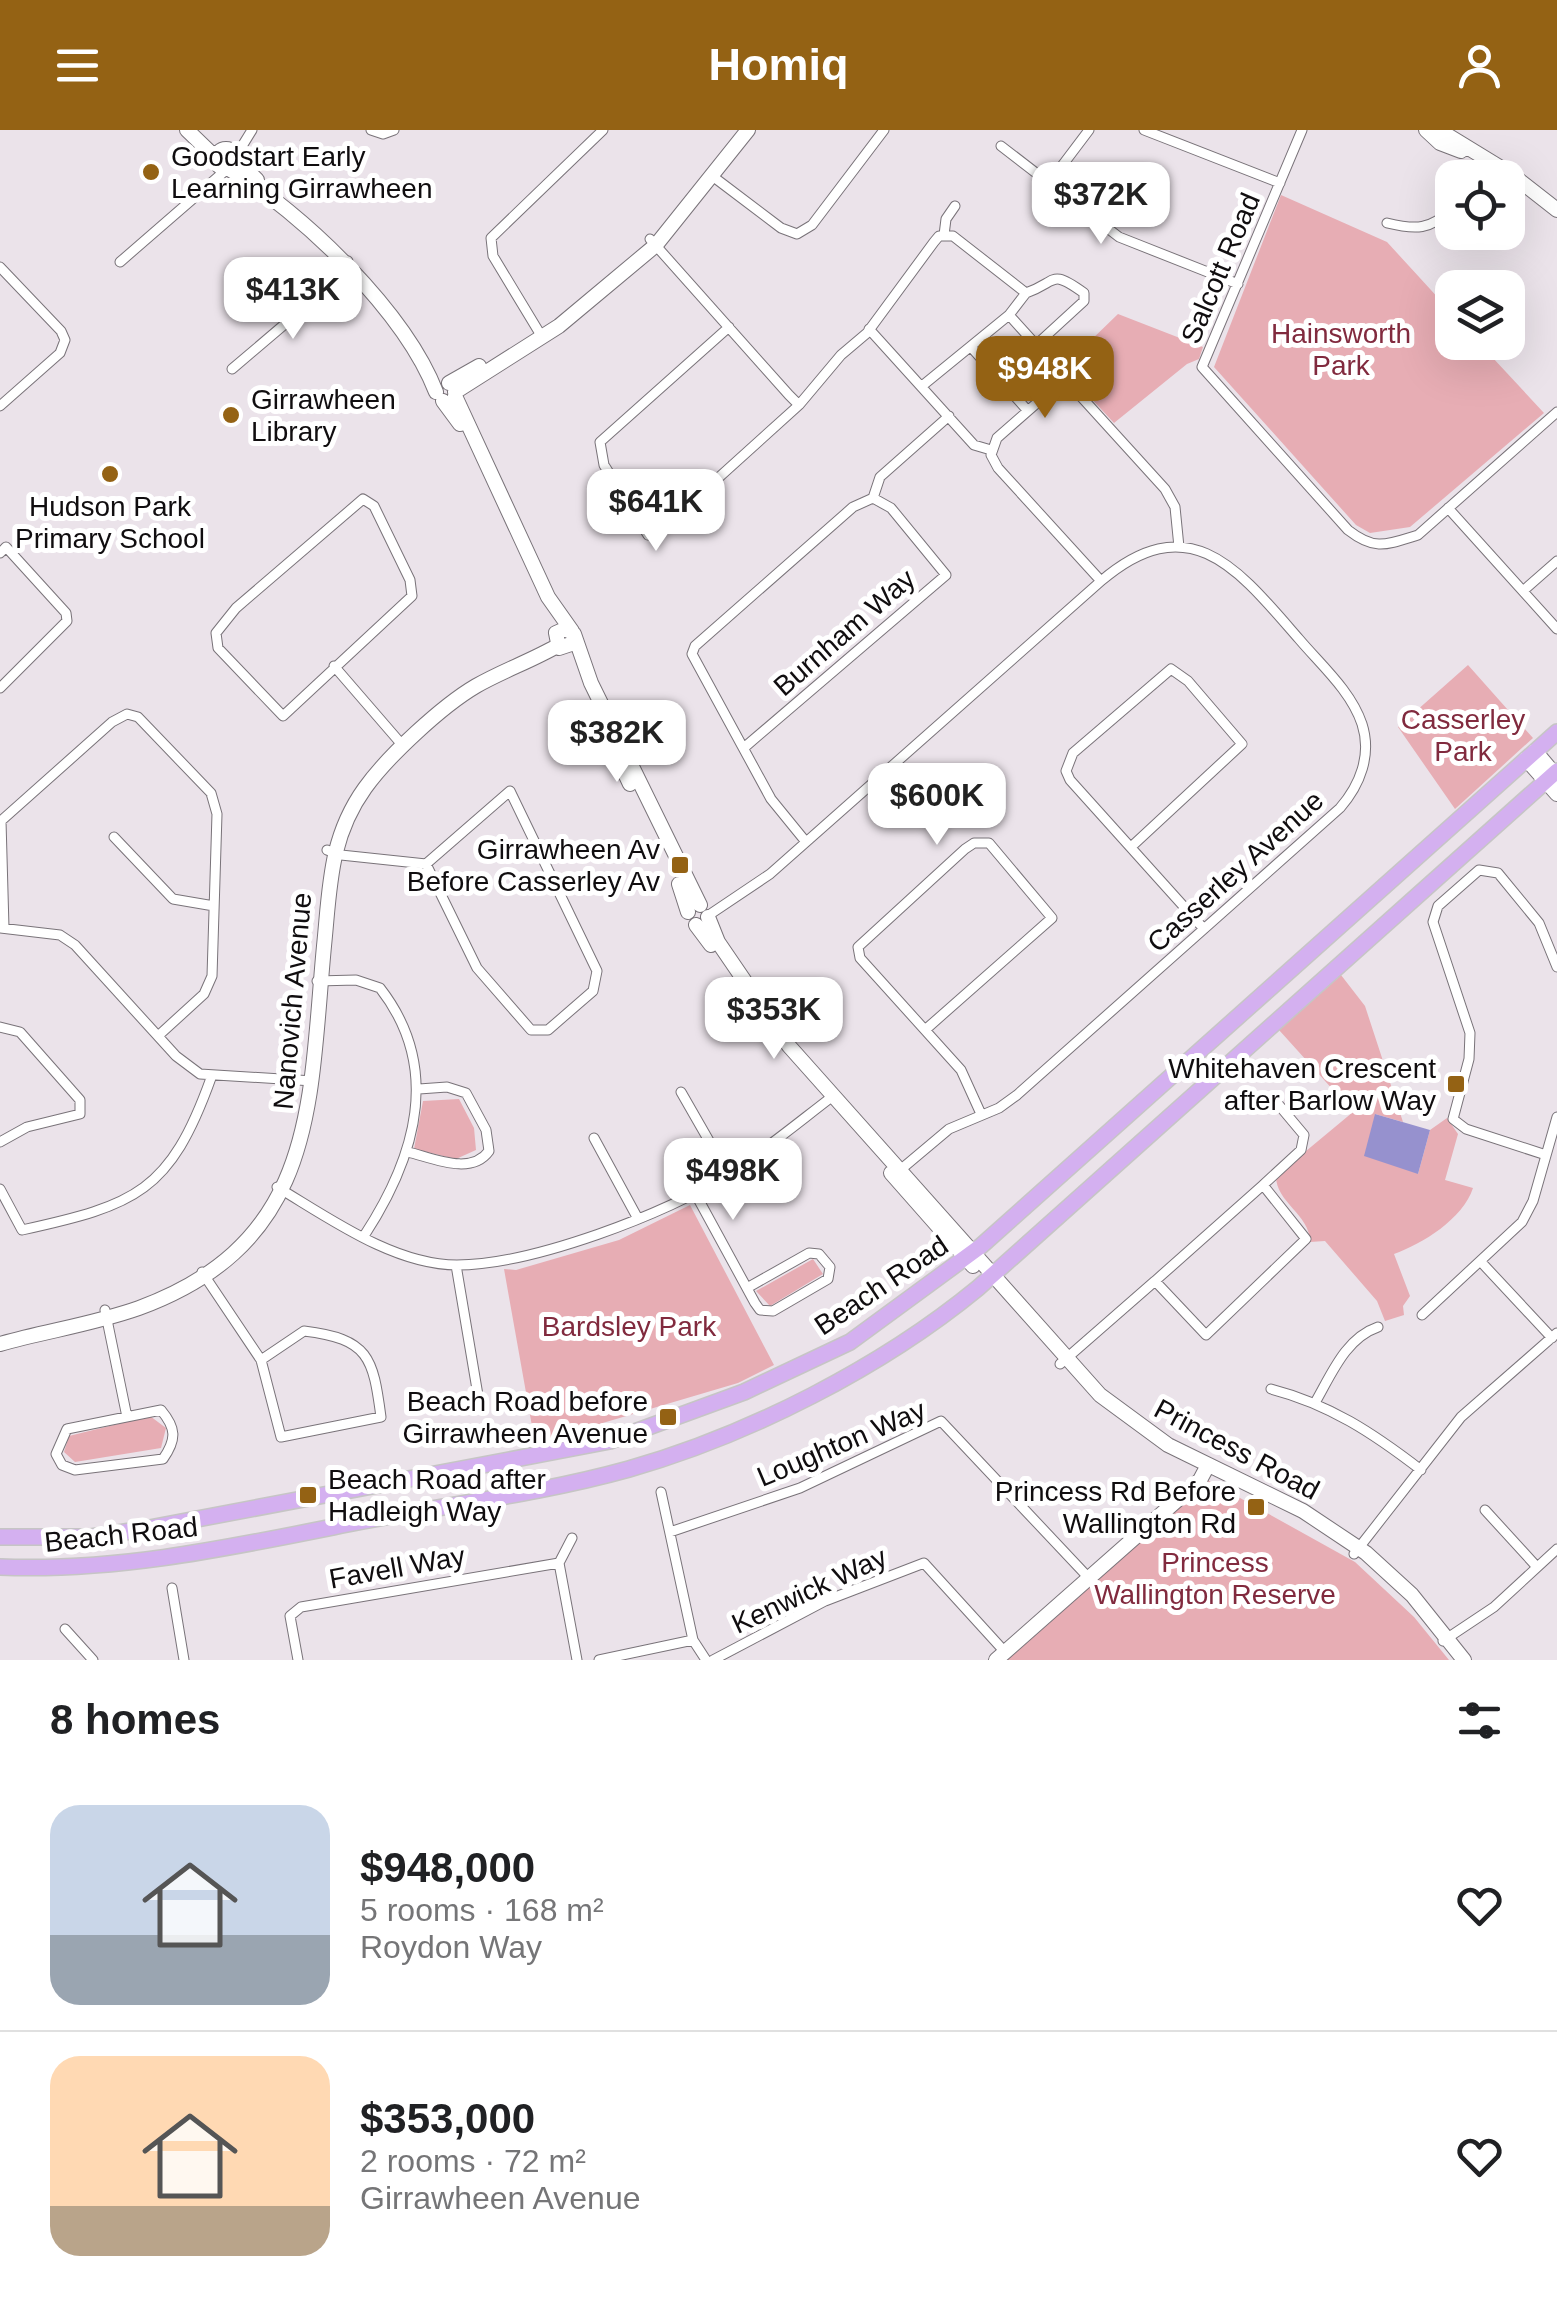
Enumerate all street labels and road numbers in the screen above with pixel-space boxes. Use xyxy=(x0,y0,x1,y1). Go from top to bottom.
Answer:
street label: Salcott Road xyxy=(1175,188,1266,348)
street label: Burnham Way xyxy=(768,563,921,702)
street label: Casserley Avenue xyxy=(1141,785,1329,958)
street label: Nanovich Avenue xyxy=(268,891,317,1111)
street label: Beach Road xyxy=(809,1229,954,1341)
street label: Princess Road xyxy=(1149,1393,1324,1506)
street label: Loughton Way xyxy=(753,1394,930,1493)
street label: Beach Road xyxy=(43,1511,199,1558)
street label: Favell Way xyxy=(327,1540,467,1595)
street label: Kenwick Way xyxy=(727,1541,891,1640)

